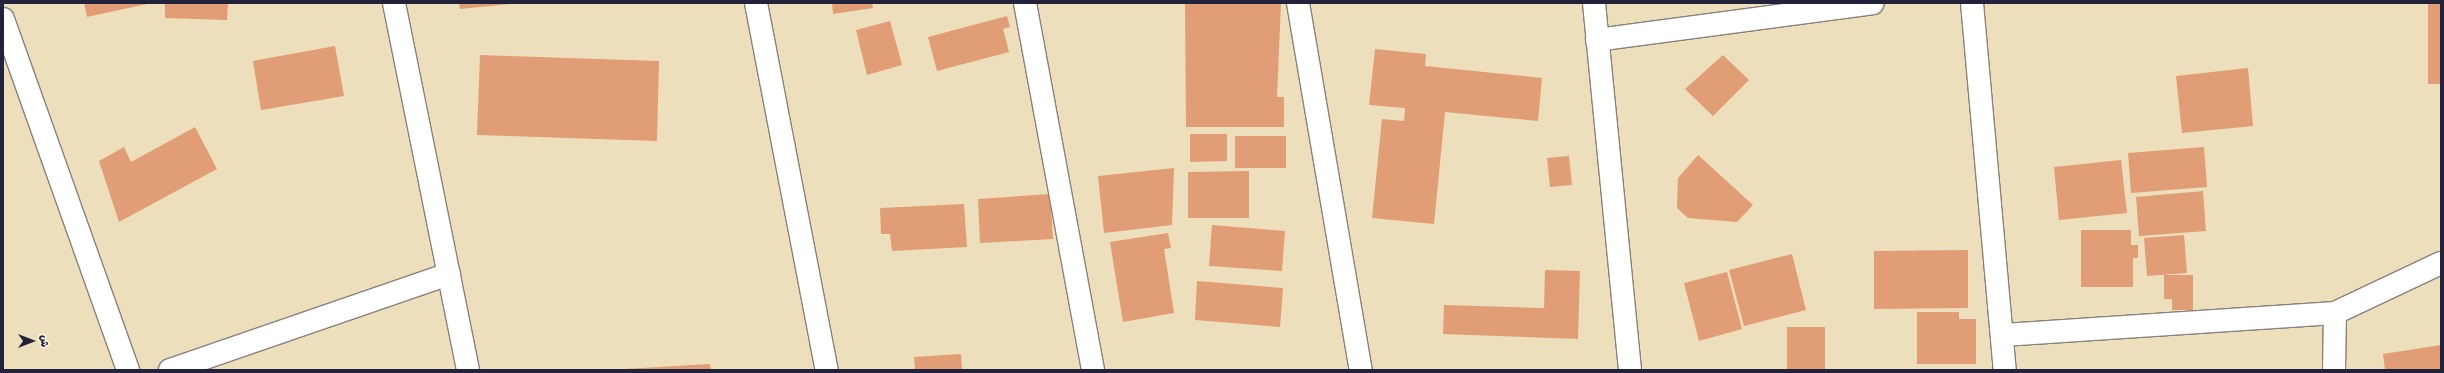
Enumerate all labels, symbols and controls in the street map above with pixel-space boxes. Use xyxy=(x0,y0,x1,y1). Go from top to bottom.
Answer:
north arrow xyxy=(12,321,52,361)
text: ش xyxy=(37,335,52,347)

